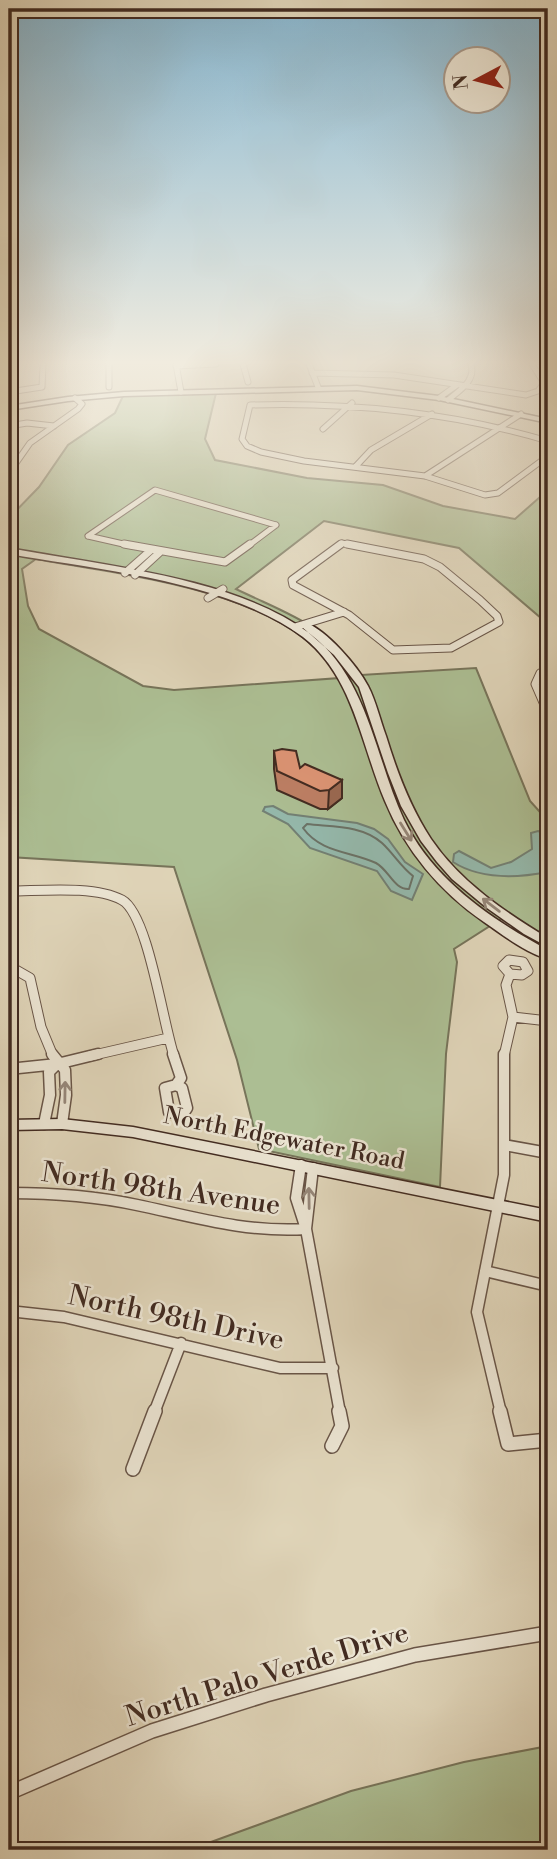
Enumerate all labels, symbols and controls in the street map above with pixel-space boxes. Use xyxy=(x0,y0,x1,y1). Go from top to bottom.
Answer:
north arrow xyxy=(442,46,512,116)
text: N xyxy=(448,73,474,91)
one-way arrow xyxy=(399,822,414,841)
one-way arrow xyxy=(482,898,501,913)
one-way arrow xyxy=(59,1081,72,1104)
street label: North Edgewater Road xyxy=(161,1101,407,1177)
street label: North 98th Avenue xyxy=(39,1155,283,1223)
one-way arrow xyxy=(302,1187,316,1210)
street label: North 98th Drive xyxy=(65,1278,287,1358)
street label: North Palo Verde Drive xyxy=(121,1615,413,1735)

